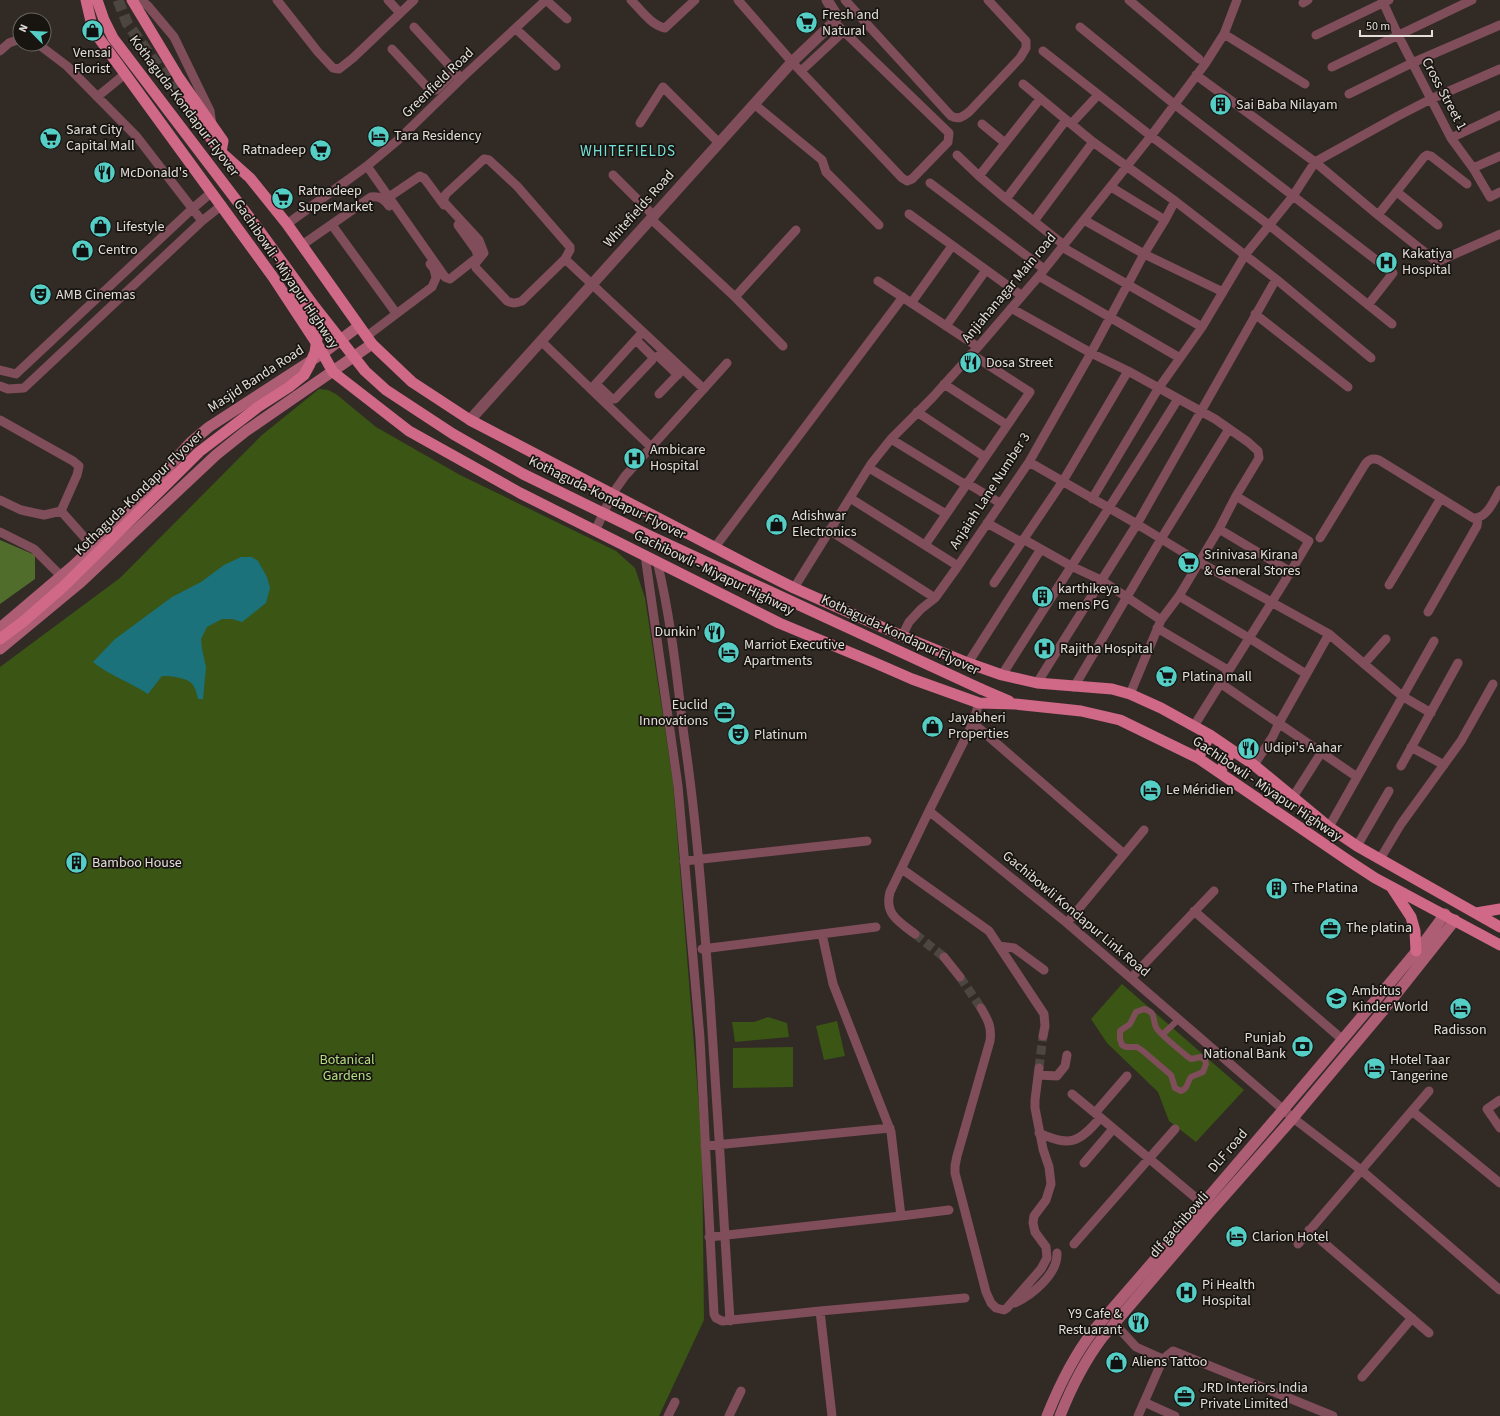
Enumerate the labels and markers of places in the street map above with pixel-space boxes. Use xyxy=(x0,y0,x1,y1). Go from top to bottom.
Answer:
place label: Fresh and Natural xyxy=(822,5,879,41)
supermarket icon: Fresh and Natural xyxy=(793,10,819,36)
shop icon: Vensai Florist xyxy=(79,18,105,44)
place label: Vensai Florist xyxy=(73,43,111,79)
building icon: Sai Baba Nilayam xyxy=(1207,92,1233,118)
place label: Sai Baba Nilayam xyxy=(1236,95,1338,115)
place label: Sarat City Capital Mall xyxy=(66,120,135,156)
hotel icon: Tara Residency xyxy=(366,123,392,149)
supermarket icon: Sarat City Capital Mall xyxy=(38,125,64,151)
place label: Tara Residency xyxy=(394,126,482,146)
supermarket icon: Ratnadeep xyxy=(308,137,334,163)
place label: Ratnadeep xyxy=(242,140,306,160)
restaurant icon: McDonald's xyxy=(91,160,117,186)
place label: McDonald's xyxy=(120,163,188,183)
place label: Ratnadeep SuperMarket xyxy=(298,181,373,217)
supermarket icon: Ratnadeep SuperMarket xyxy=(270,186,296,212)
shop icon: Lifestyle xyxy=(87,214,113,240)
place label: Lifestyle xyxy=(116,217,165,237)
shop icon: Centro xyxy=(69,237,95,263)
place label: Centro xyxy=(98,240,138,260)
place label: Kakatiya Hospital xyxy=(1402,244,1452,280)
hospital icon: Kakatiya Hospital xyxy=(1373,249,1399,275)
theatre icon: AMB Cinemas xyxy=(27,282,53,308)
place label: AMB Cinemas xyxy=(56,285,136,305)
restaurant icon: Dosa Street xyxy=(957,350,983,376)
place label: Dosa Street xyxy=(986,353,1053,373)
place label: Ambicare Hospital xyxy=(650,440,705,476)
hospital icon: Ambicare Hospital xyxy=(621,445,647,471)
place label: Adishwar Electronics xyxy=(792,506,857,542)
shop icon: Adishwar Electronics xyxy=(764,511,790,537)
place label: Srinivasa Kirana & General Stores xyxy=(1204,545,1300,581)
supermarket icon: Srinivasa Kirana & General Stores xyxy=(1176,550,1202,576)
place label: karthikeya mens PG xyxy=(1058,579,1120,615)
building icon: karthikeya mens PG xyxy=(1029,584,1055,610)
restaurant icon: Dunkin' xyxy=(702,619,728,645)
place label: Dunkin' xyxy=(655,622,700,642)
place label: Marriot Executive Apartments xyxy=(744,635,845,671)
hospital icon: Rajitha Hospital xyxy=(1031,636,1057,662)
place label: Rajitha Hospital xyxy=(1060,639,1153,659)
hotel icon: Marriot Executive Apartments xyxy=(716,640,742,666)
supermarket icon: Platina mall xyxy=(1154,664,1180,690)
place label: Platina mall xyxy=(1182,667,1252,687)
place label: Euclid Innovations xyxy=(639,695,708,731)
office icon: Euclid Innovations xyxy=(711,700,737,726)
place label: Jayabheri Properties xyxy=(948,708,1009,744)
shop icon: Jayabheri Properties xyxy=(919,713,945,739)
theatre icon: Platinum xyxy=(725,722,751,748)
place label: Platinum xyxy=(754,725,807,745)
restaurant icon: Udipi's Aahar xyxy=(1235,735,1261,761)
place label: Udipi's Aahar xyxy=(1264,738,1342,758)
hotel icon: Le Méridien xyxy=(1138,777,1164,803)
place label: Le Méridien xyxy=(1166,780,1234,800)
building icon: Bamboo House xyxy=(64,850,90,876)
place label: Bamboo House xyxy=(92,853,182,873)
building icon: The Platina xyxy=(1263,875,1289,901)
place label: The Platina xyxy=(1292,878,1358,898)
office icon: The platina xyxy=(1317,915,1343,941)
place label: The platina xyxy=(1346,918,1412,938)
place label: Ambitus Kinder World xyxy=(1352,981,1428,1017)
school or university icon: Ambitus Kinder World xyxy=(1324,986,1350,1012)
hotel icon: Radisson xyxy=(1447,995,1473,1021)
place label: Radisson xyxy=(1433,1020,1487,1040)
place label: Punjab National Bank xyxy=(1203,1028,1286,1064)
bank icon: Punjab National Bank xyxy=(1289,1033,1315,1059)
place label: Hotel Taar Tangerine xyxy=(1390,1050,1450,1086)
hotel icon: Hotel Taar Tangerine xyxy=(1361,1055,1387,1081)
hotel icon: Clarion Hotel xyxy=(1224,1224,1250,1250)
place label: Clarion Hotel xyxy=(1252,1227,1329,1247)
place label: Pi Health Hospital xyxy=(1202,1275,1255,1311)
hospital icon: Pi Health Hospital xyxy=(1174,1280,1200,1306)
place label: Y9 Cafe & Restuarant xyxy=(1058,1304,1122,1340)
restaurant icon: Y9 Cafe & Restuarant xyxy=(1125,1309,1151,1335)
shop icon: Aliens Tattoo xyxy=(1104,1349,1130,1375)
place label: Aliens Tattoo xyxy=(1132,1352,1207,1372)
place label: JRD Interiors India Private Limited xyxy=(1200,1378,1308,1414)
office icon: JRD Interiors India Private Limited xyxy=(1171,1383,1197,1409)

